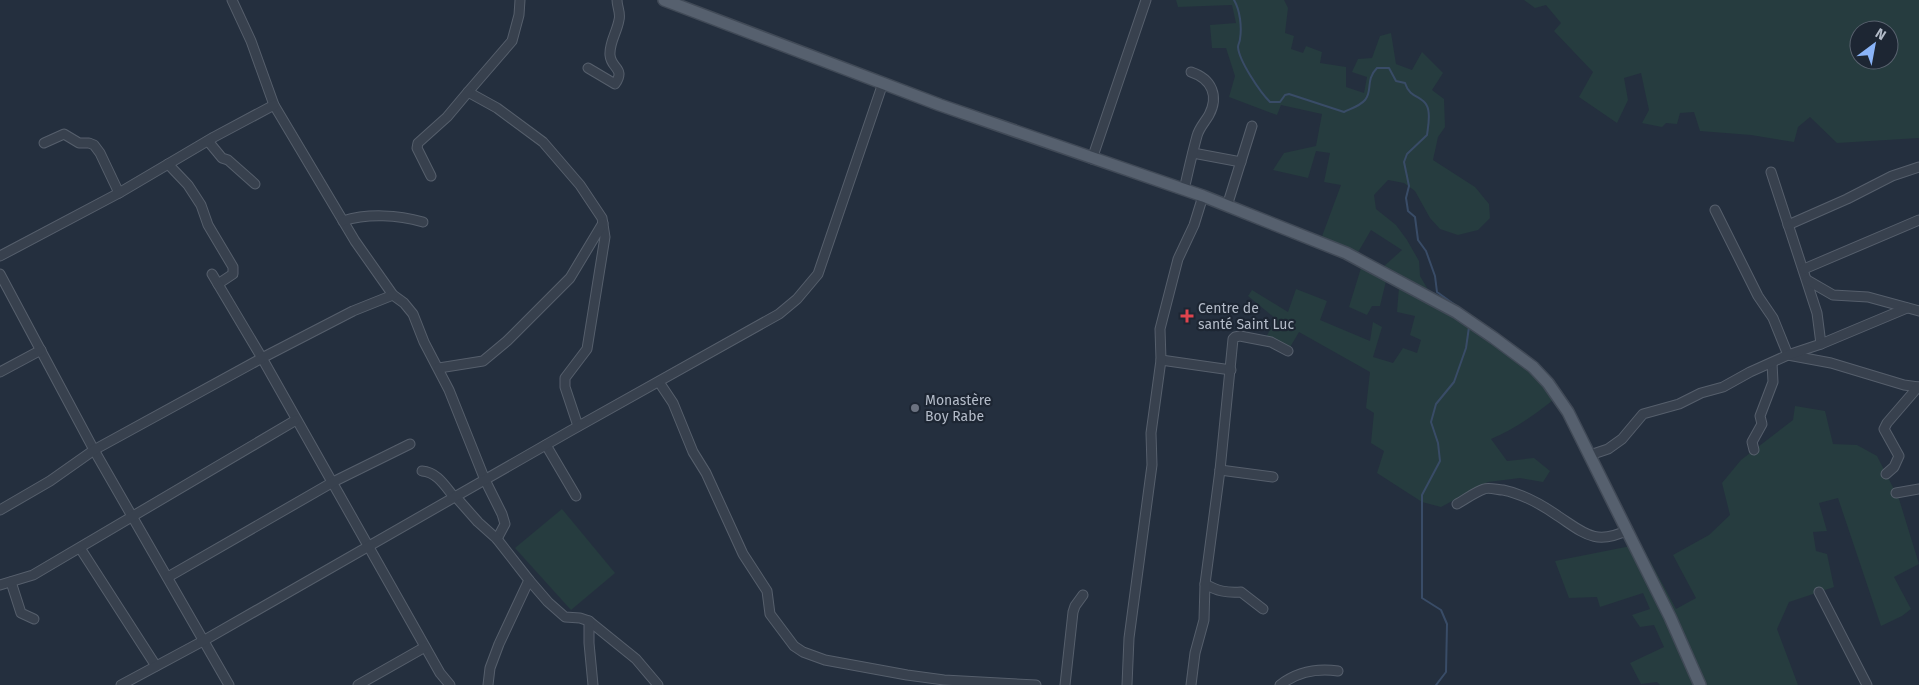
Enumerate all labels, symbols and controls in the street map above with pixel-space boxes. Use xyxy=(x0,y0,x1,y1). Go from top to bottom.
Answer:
north arrow xyxy=(1849,20,1899,70)
text: N xyxy=(1872,25,1889,44)
place label: Centre de santé Saint Luc xyxy=(1198,300,1294,333)
marker: Centre de santé Saint Luc xyxy=(1180,309,1194,323)
place label: Monastère Boy Rabe xyxy=(925,392,991,425)
marker: Monastère Boy Rabe xyxy=(909,402,921,414)

